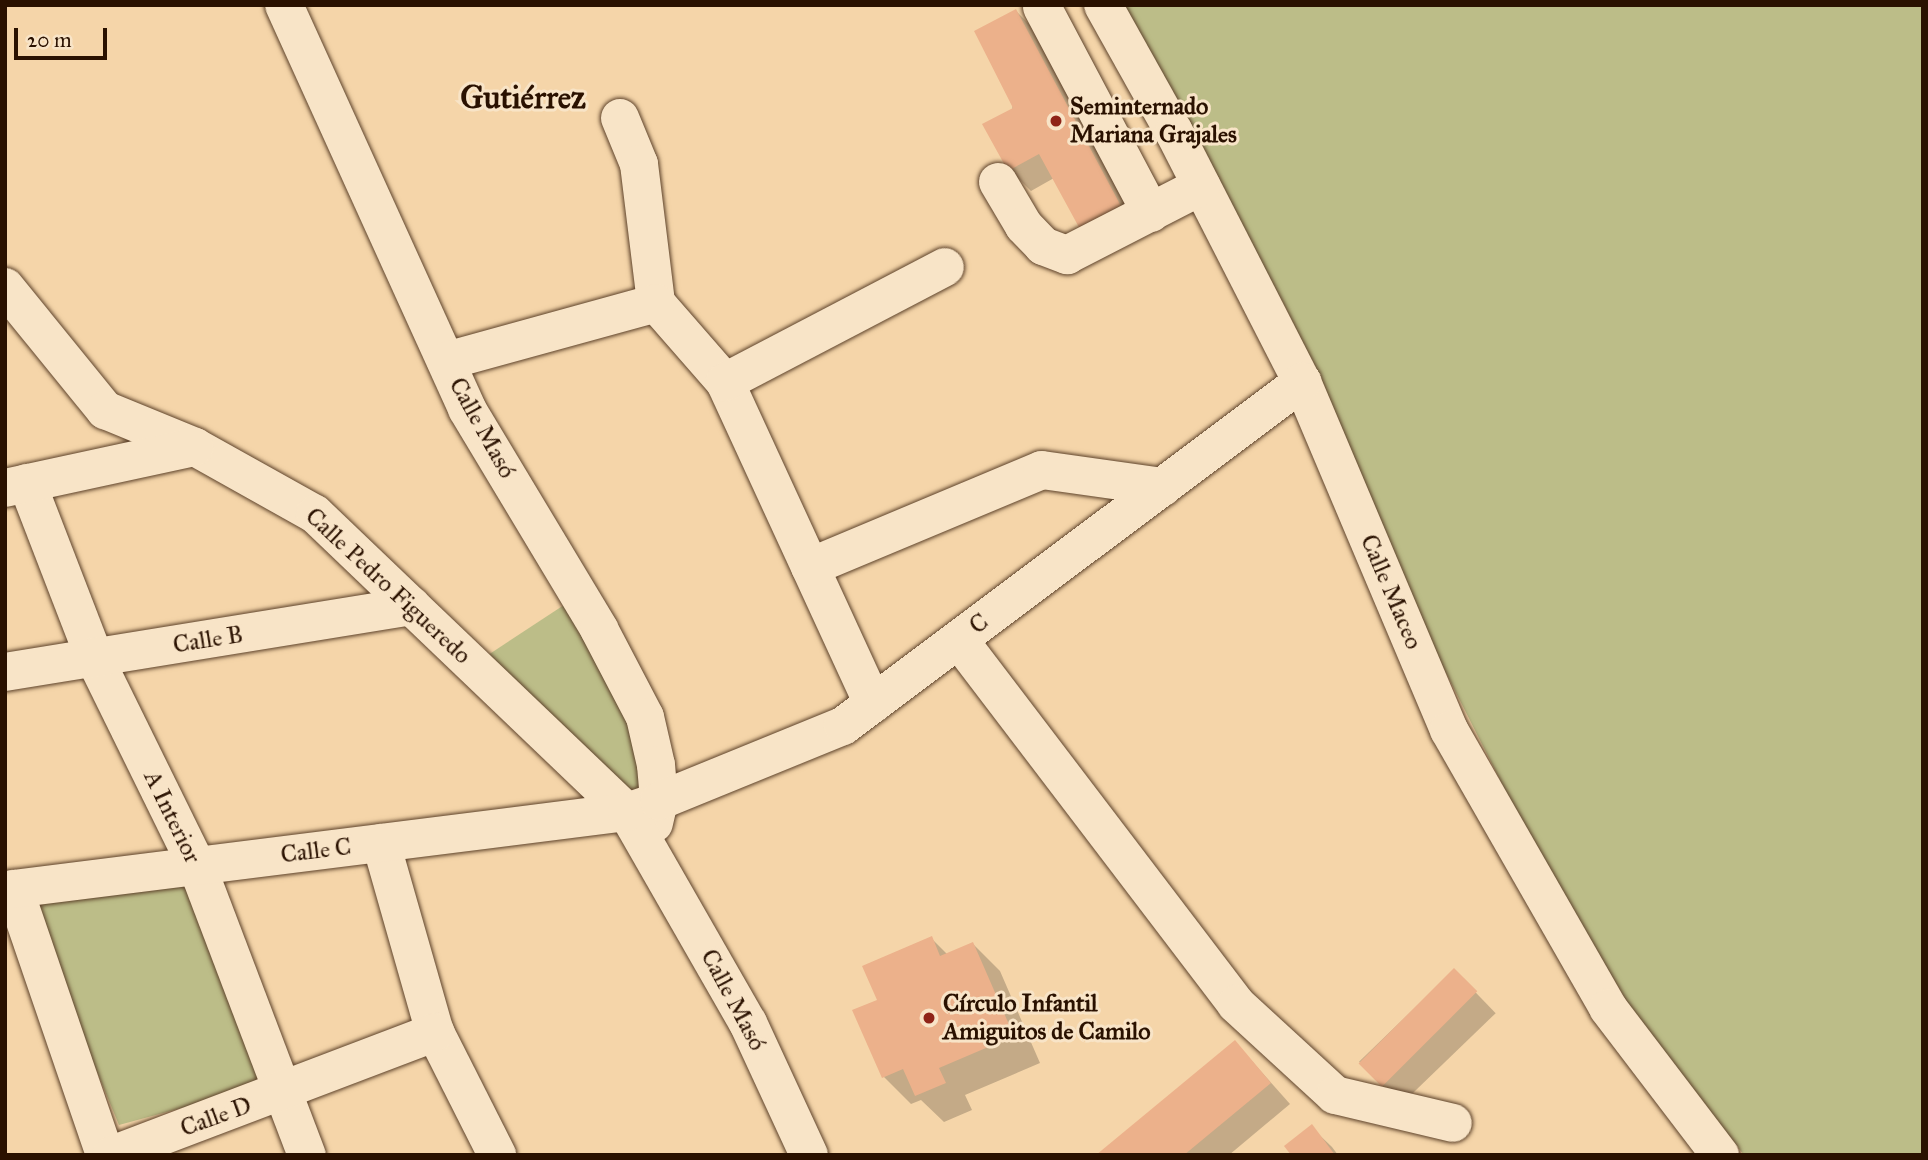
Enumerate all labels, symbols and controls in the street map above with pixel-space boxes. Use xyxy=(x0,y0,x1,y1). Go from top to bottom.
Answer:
scale bar xyxy=(18,14,110,58)
text: 20 m xyxy=(27,27,72,53)
district label: Gutiérrez xyxy=(460,79,586,117)
place label: Seminternado Mariana Grajales xyxy=(1070,93,1237,149)
marker: Seminternado Mariana Grajales xyxy=(1048,113,1064,129)
street label: Calle Masó xyxy=(443,373,521,483)
street label: Calle Pedro Figueredo xyxy=(299,502,477,670)
street label: Calle Maceo xyxy=(1354,530,1428,654)
street label: C xyxy=(964,608,994,640)
street label: Calle B xyxy=(171,620,245,660)
street label: A Interior xyxy=(137,766,207,868)
street label: Calle C xyxy=(279,832,353,870)
street label: Calle Masó xyxy=(694,944,772,1056)
place label: Círculo Infantil Amiguitos de Camilo xyxy=(943,990,1150,1046)
marker: Círculo Infantil Amiguitos de Camilo xyxy=(921,1010,937,1026)
street label: Calle D xyxy=(177,1091,255,1143)

